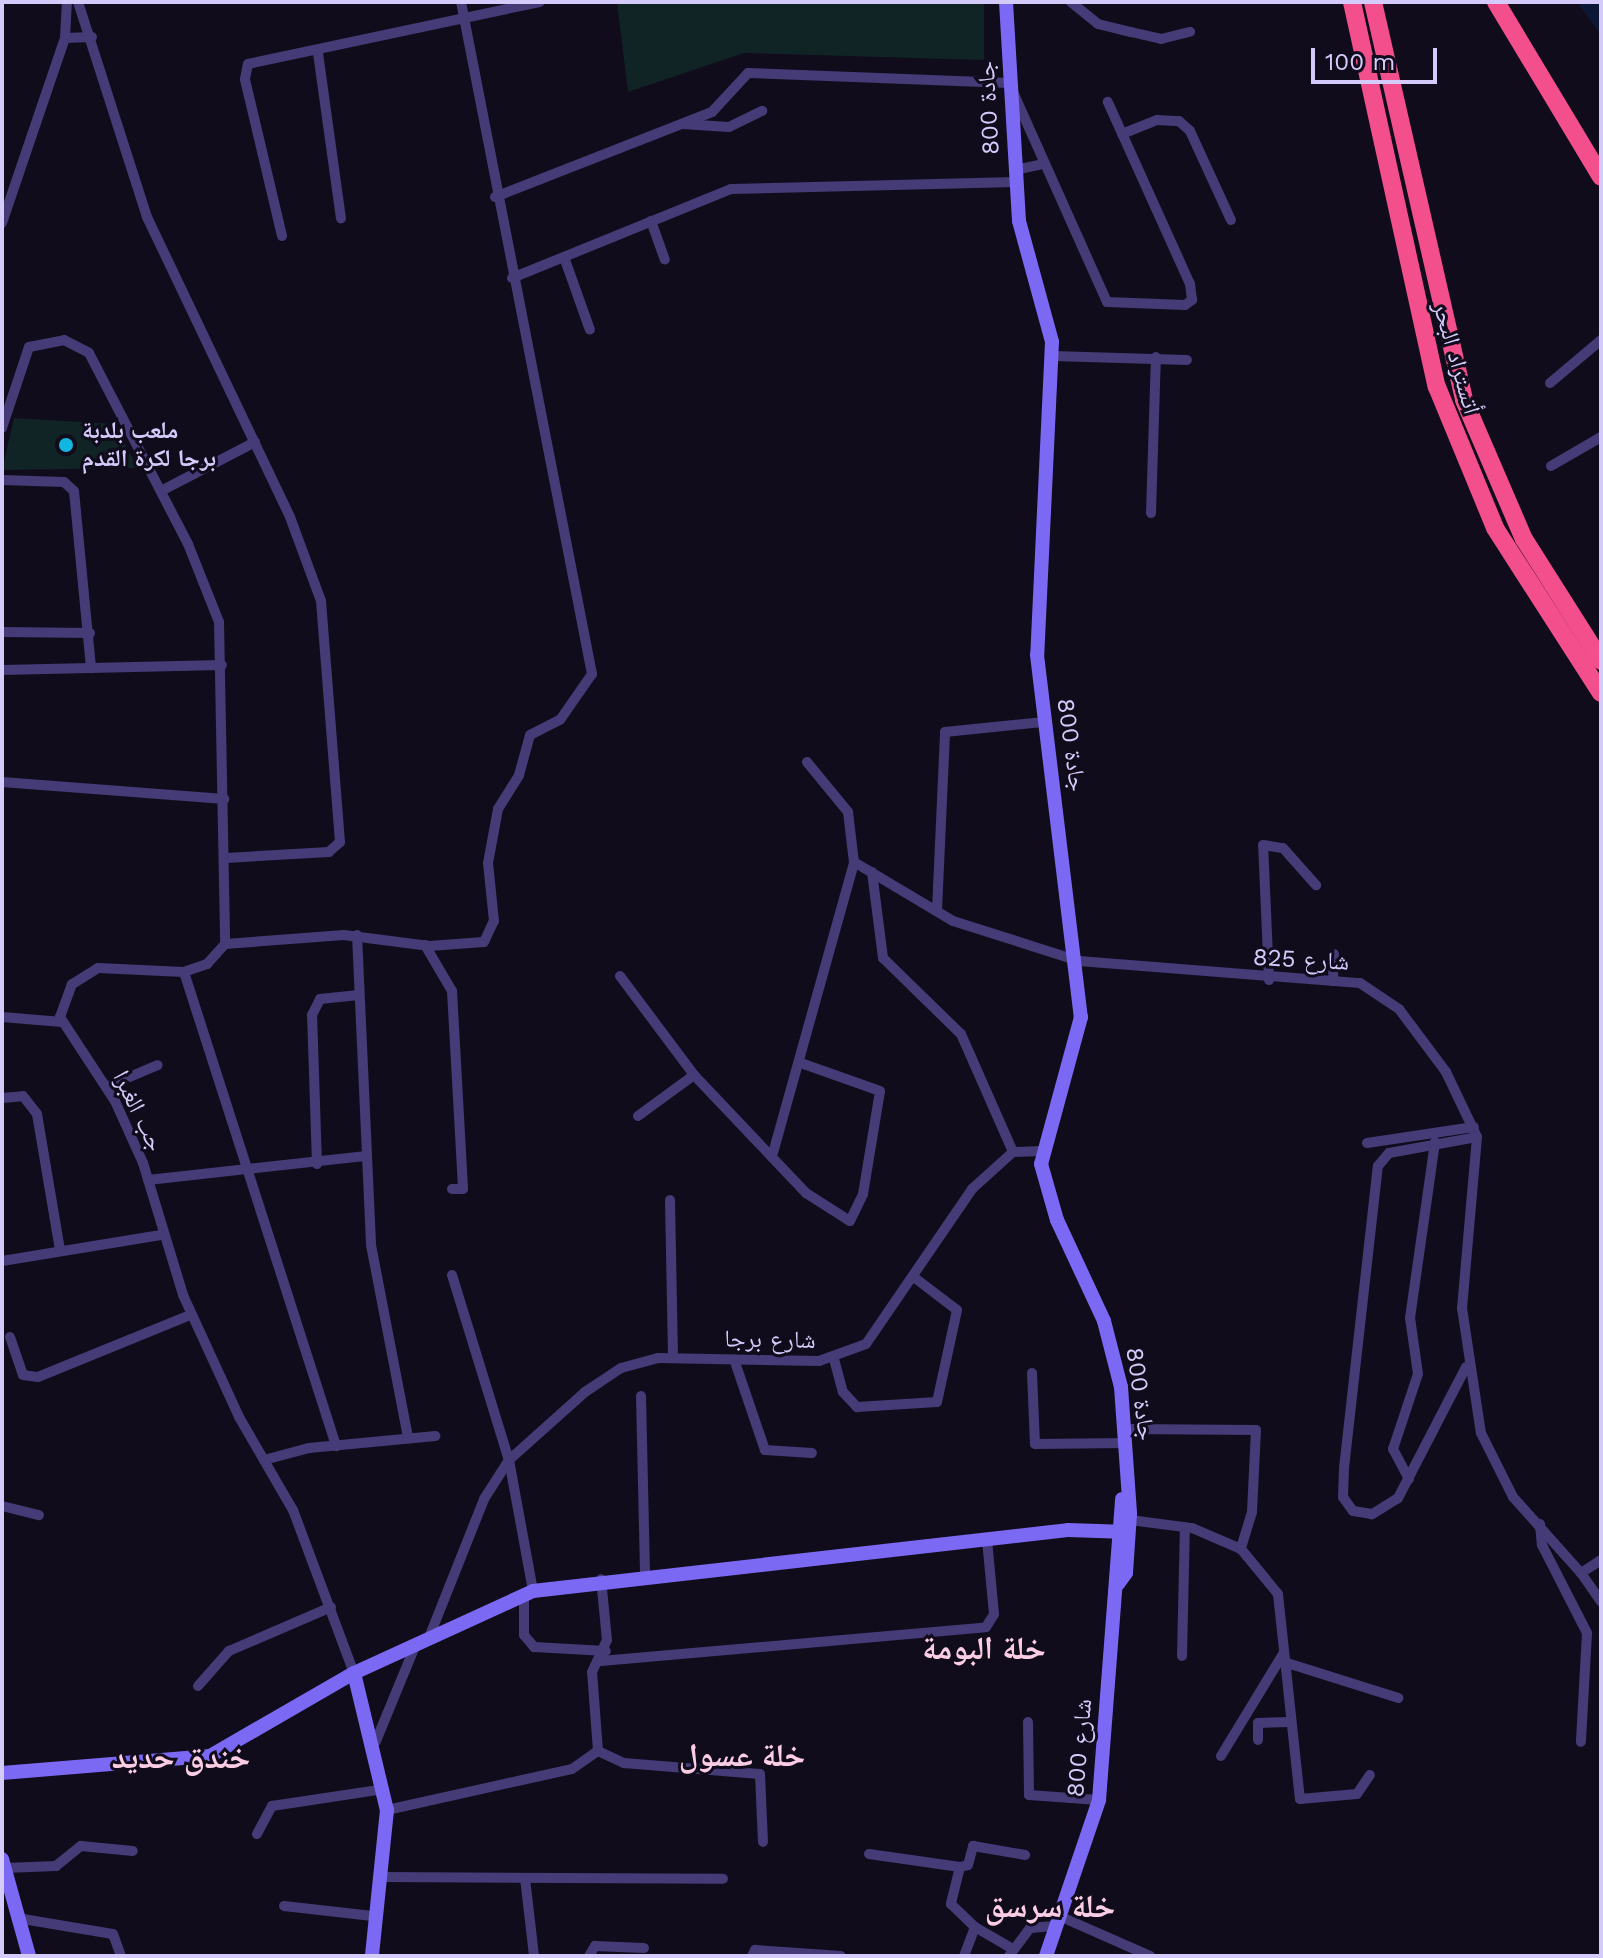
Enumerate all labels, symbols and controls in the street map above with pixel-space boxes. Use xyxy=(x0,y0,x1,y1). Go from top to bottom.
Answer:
scale bar xyxy=(1315,32,1441,82)
text: 100 m xyxy=(1325,48,1395,76)
street label: جادة 800 xyxy=(972,60,1006,156)
street label: أتستراد البحر xyxy=(1426,299,1486,417)
place label: ملعب بلدبة برجا لكرة القدم xyxy=(82,417,216,473)
marker: ملعب بلدبة برجا لكرة القدم xyxy=(57,436,75,454)
street label: جادة 800 xyxy=(1050,697,1092,793)
street label: شارع 825 xyxy=(1252,943,1350,977)
street label: جب الغبرا xyxy=(106,1066,170,1156)
street label: شارع برجا xyxy=(724,1325,816,1355)
street label: جادة 800 xyxy=(1119,1346,1161,1442)
district label: خلة البومة xyxy=(922,1629,1046,1667)
street label: شارع 800 xyxy=(1061,1698,1099,1798)
district label: خلة عسول xyxy=(679,1736,805,1774)
district label: خندق حديد xyxy=(112,1738,250,1776)
district label: خلة سرسق xyxy=(985,1887,1115,1925)

